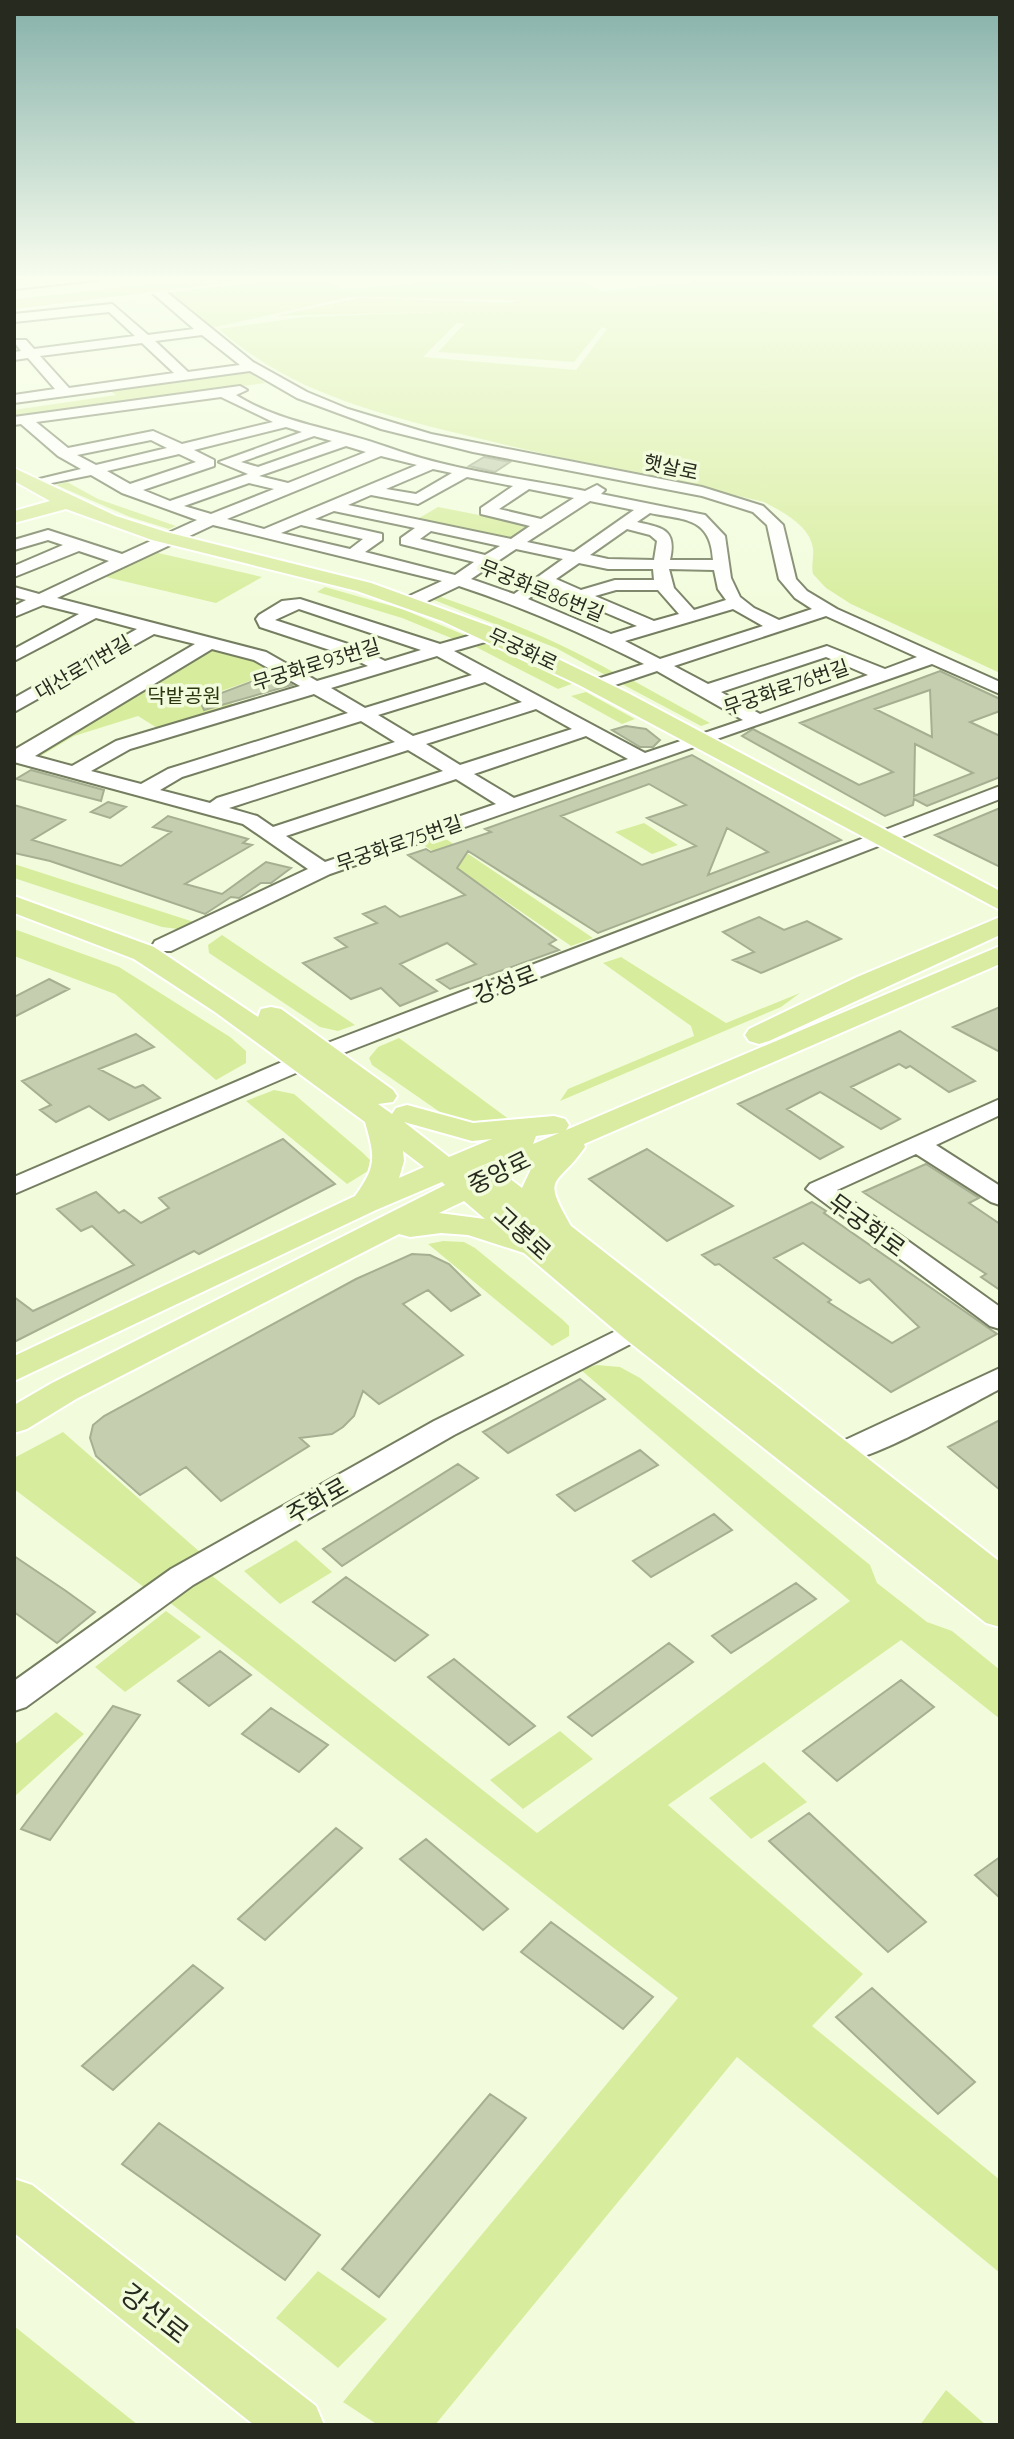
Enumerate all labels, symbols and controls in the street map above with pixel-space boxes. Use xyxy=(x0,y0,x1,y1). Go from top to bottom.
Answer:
street label: 햇살로 xyxy=(641,449,701,485)
street label: 무궁화로86번길 xyxy=(476,554,608,626)
street label: 무궁화로 xyxy=(484,622,562,676)
street label: 대산로11번길 xyxy=(30,629,136,705)
street label: 무궁화로93번길 xyxy=(249,633,383,695)
street label: 무궁화로76번길 xyxy=(720,654,852,720)
park label: 닥밭공원 xyxy=(147,683,221,708)
street label: 무궁화로75번길 xyxy=(333,810,465,876)
street label: 강성로 xyxy=(469,958,541,1010)
street label: 중앙로 xyxy=(463,1144,535,1200)
street label: 무궁화로 xyxy=(822,1187,912,1263)
street label: 고봉로 xyxy=(488,1200,558,1266)
street label: 주화로 xyxy=(281,1470,353,1530)
street label: 강선로 xyxy=(114,2275,196,2351)

